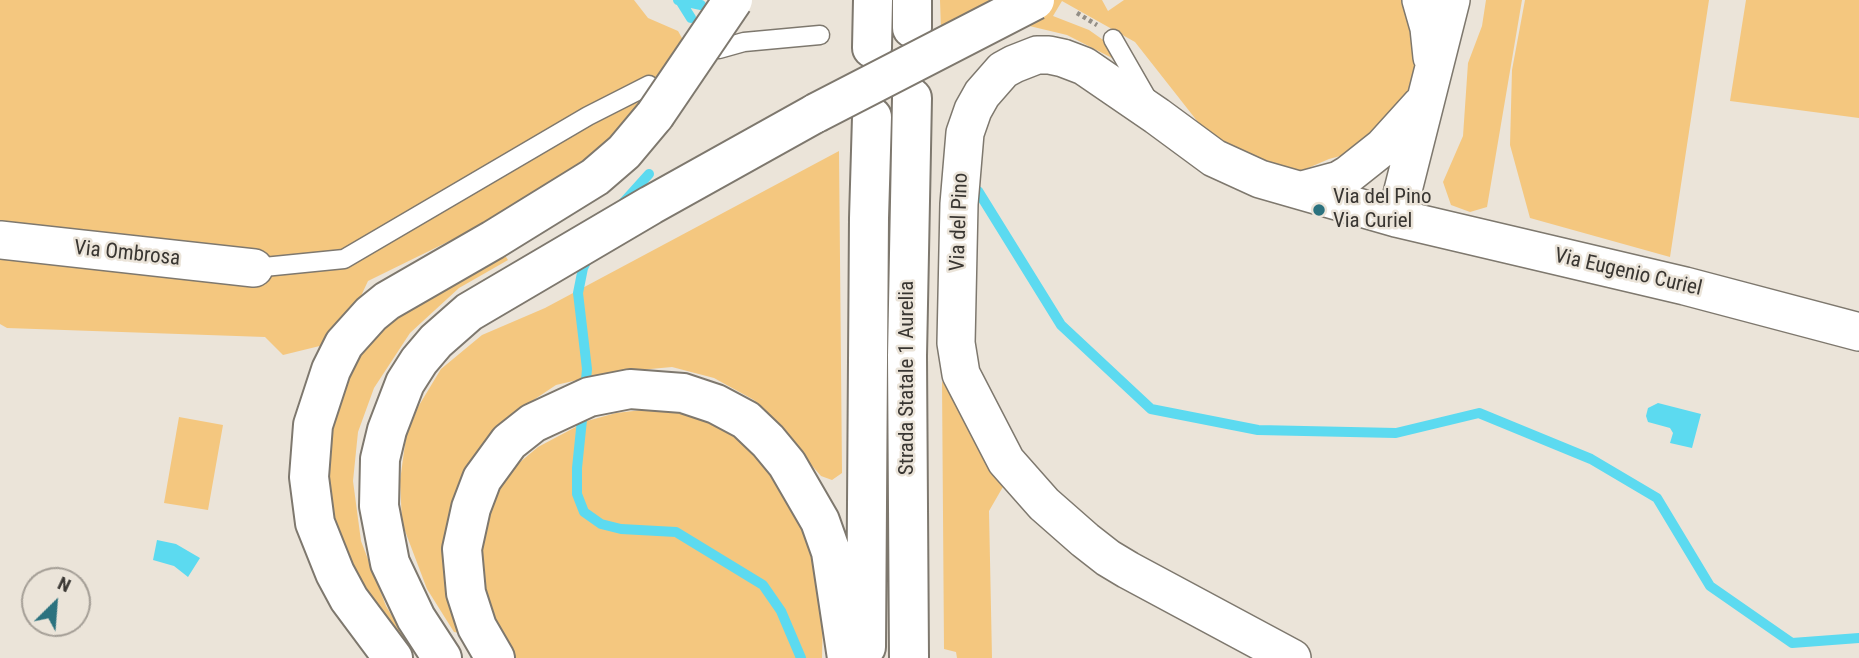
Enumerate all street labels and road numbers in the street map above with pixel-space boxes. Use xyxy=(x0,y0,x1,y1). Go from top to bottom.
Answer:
street label: Via del Pino xyxy=(946,172,974,272)
street label: Via Ombrosa xyxy=(73,236,181,272)
street label: Via Eugenio Curiel xyxy=(1552,244,1704,302)
street label: Strada Statale 1 Aurelia xyxy=(895,281,921,475)

